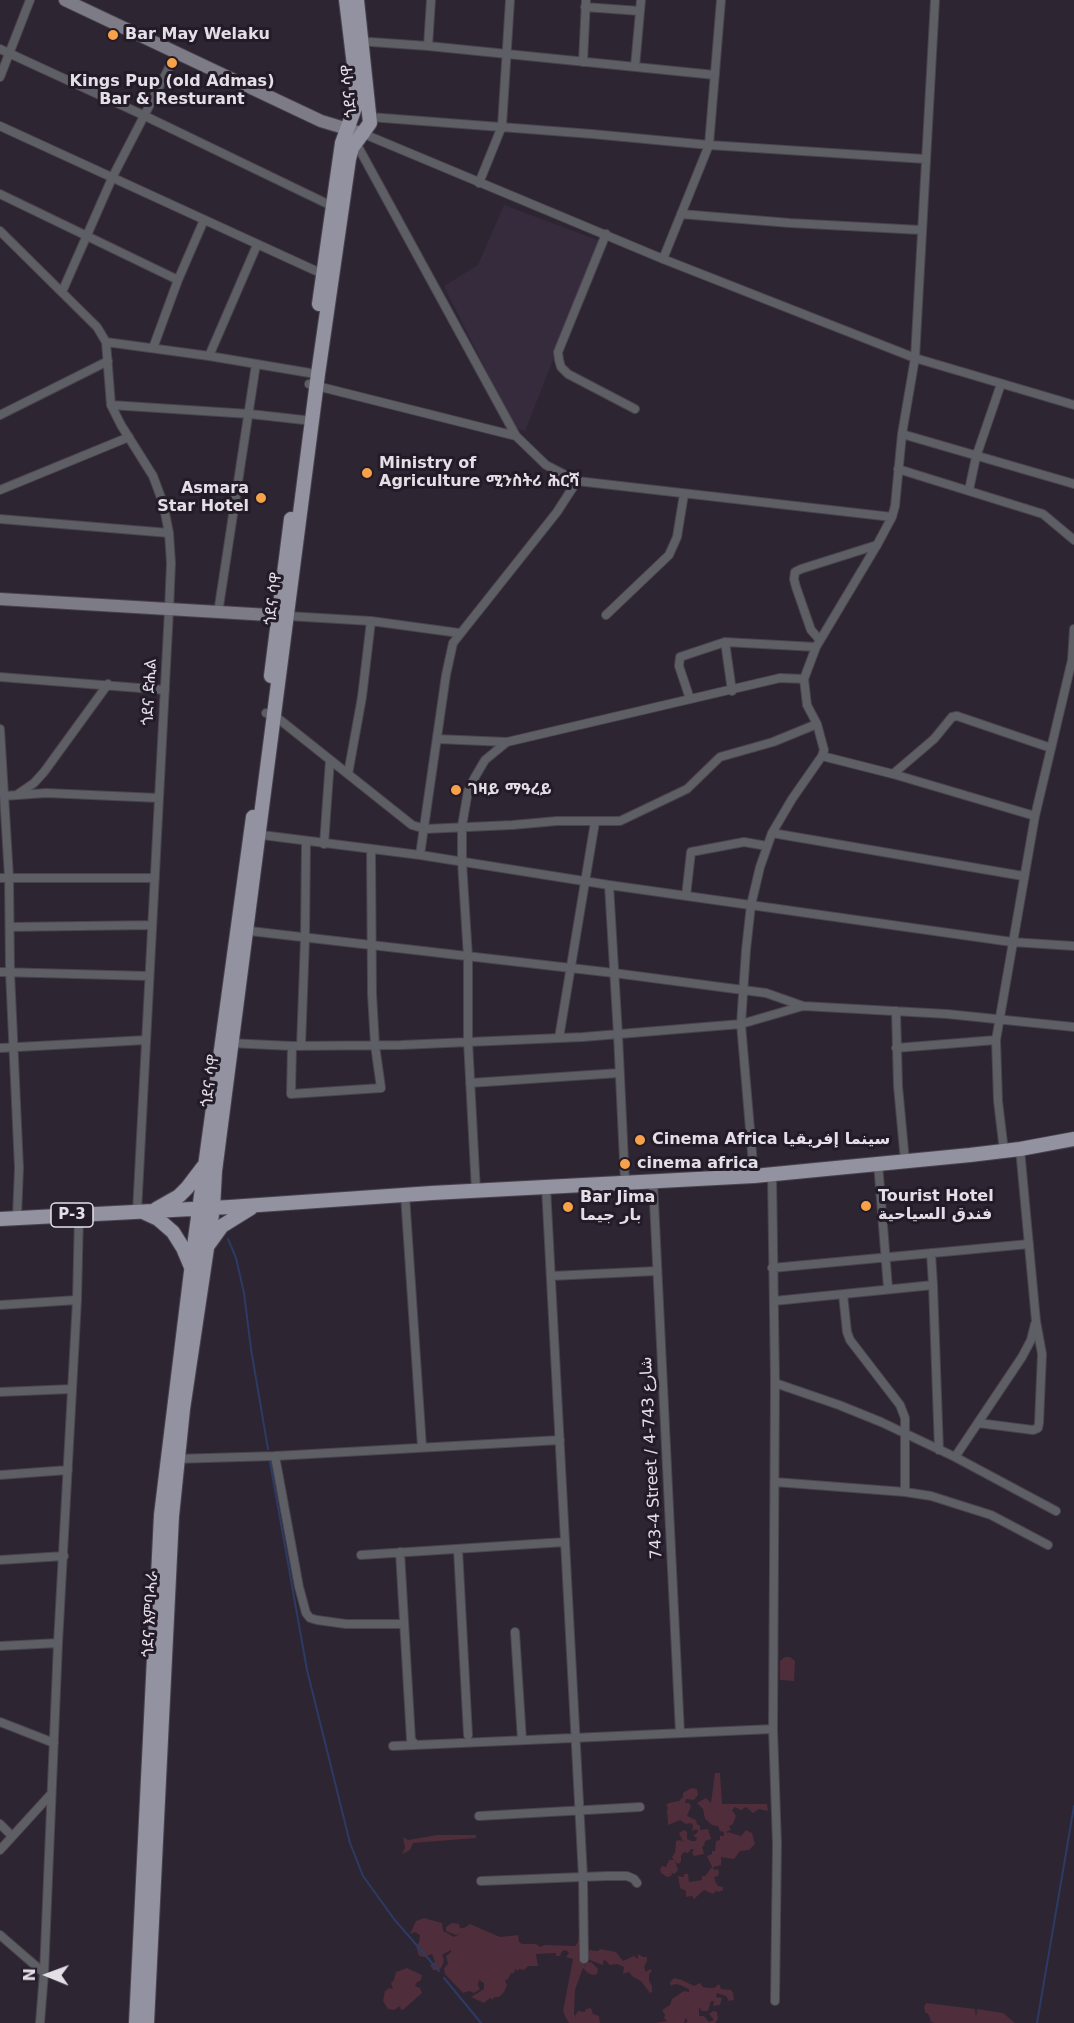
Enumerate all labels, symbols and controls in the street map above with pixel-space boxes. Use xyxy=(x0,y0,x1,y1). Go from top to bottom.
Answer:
place label: Bar May Welaku xyxy=(125,25,270,45)
marker: Bar May Welaku xyxy=(106,28,120,42)
marker: Kings Pup (old Admas) Bar & Resturant xyxy=(165,56,179,70)
street label: ጎደና ሳዋ xyxy=(338,64,362,118)
place label: Kings Pup (old Admas) Bar & Resturant xyxy=(70,72,274,110)
place label: Ministry of Agriculture ሚንስትሪ ሕርሻ xyxy=(379,454,580,492)
marker: Ministry of Agriculture ሚንስትሪ ሕርሻ xyxy=(360,466,374,480)
place label: Asmara Star Hotel xyxy=(157,479,249,517)
marker: Asmara Star Hotel xyxy=(254,491,268,505)
street label: ጎደና ሳዋ xyxy=(261,572,287,626)
street label: ጎደና ድሒል xyxy=(139,658,161,726)
place label: ገዛይ ማዓረይ xyxy=(468,780,552,800)
marker: ገዛይ ማዓረይ xyxy=(449,783,463,797)
street label: ጎደና ሳዋ xyxy=(198,1054,224,1108)
place label: Cinema Africa سينما إفريقيا xyxy=(652,1130,890,1150)
marker: Cinema Africa سينما إفريقيا xyxy=(633,1133,647,1147)
place label: cinema africa xyxy=(637,1154,759,1174)
marker: cinema africa xyxy=(618,1157,632,1171)
place label: Tourist Hotel فندق السياحية xyxy=(878,1187,994,1225)
place label: Bar Jima بار جيما xyxy=(580,1188,655,1226)
marker: Tourist Hotel فندق السياحية xyxy=(859,1199,873,1213)
marker: Bar Jima بار جيما xyxy=(561,1200,575,1214)
road number: P-3 xyxy=(51,1203,93,1227)
street label: 743-4 Street / شارع 743-4 xyxy=(637,1356,667,1560)
street label: ጎደና እምባሓራ xyxy=(139,1570,163,1658)
north arrow xyxy=(18,1945,78,2005)
text: N xyxy=(20,1968,39,1982)

